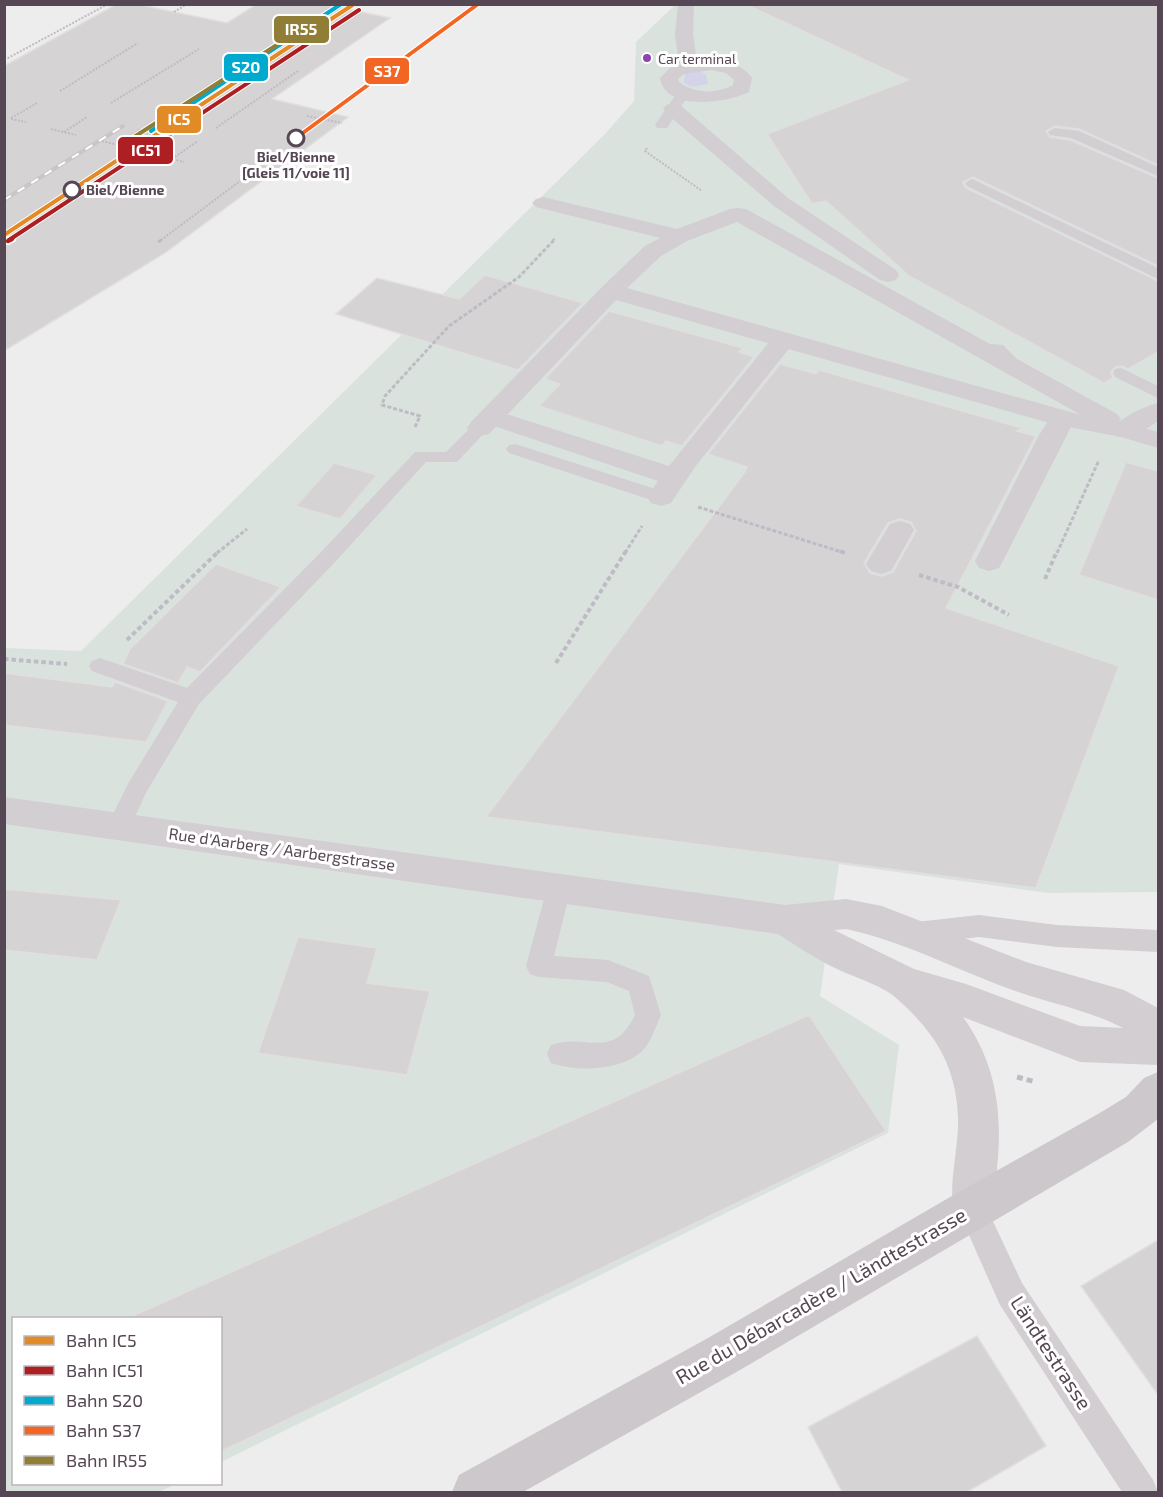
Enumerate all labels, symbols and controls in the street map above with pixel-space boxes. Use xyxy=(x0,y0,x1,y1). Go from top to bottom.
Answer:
line badge: IR55 xyxy=(273,15,330,44)
text: IR55 xyxy=(285,19,318,38)
place label: Car terminal xyxy=(658,50,737,67)
marker: Car terminal xyxy=(641,52,653,64)
line badge: S20 xyxy=(223,53,269,82)
text: S20 xyxy=(232,57,260,76)
line badge: S37 xyxy=(364,57,410,85)
text: S37 xyxy=(374,61,401,80)
line badge: IC5 xyxy=(156,105,202,134)
text: IC5 xyxy=(168,109,191,128)
marker: Biel/Bienne [Gleis 11/voie 11] xyxy=(287,129,305,147)
line badge: IC51 xyxy=(117,136,174,165)
text: IC51 xyxy=(131,140,161,159)
place label: Biel/Bienne [Gleis 11/voie 11] xyxy=(242,148,350,181)
marker: Biel/Bienne xyxy=(63,181,81,199)
place label: Biel/Bienne xyxy=(86,181,165,198)
street label: Rue d'Aarberg / Aarbergstrasse xyxy=(168,823,397,874)
street label: Rue du Débarcadère / Ländtestrasse xyxy=(671,1202,970,1388)
street label: Ländtestrasse xyxy=(1006,1291,1097,1414)
legend xyxy=(12,1317,222,1485)
text: Bahn IC5 xyxy=(66,1329,137,1351)
text: Bahn IC51 xyxy=(66,1359,144,1381)
text: Bahn S20 xyxy=(66,1389,143,1411)
text: Bahn S37 xyxy=(66,1419,141,1441)
text: Bahn IR55 xyxy=(66,1449,147,1471)

